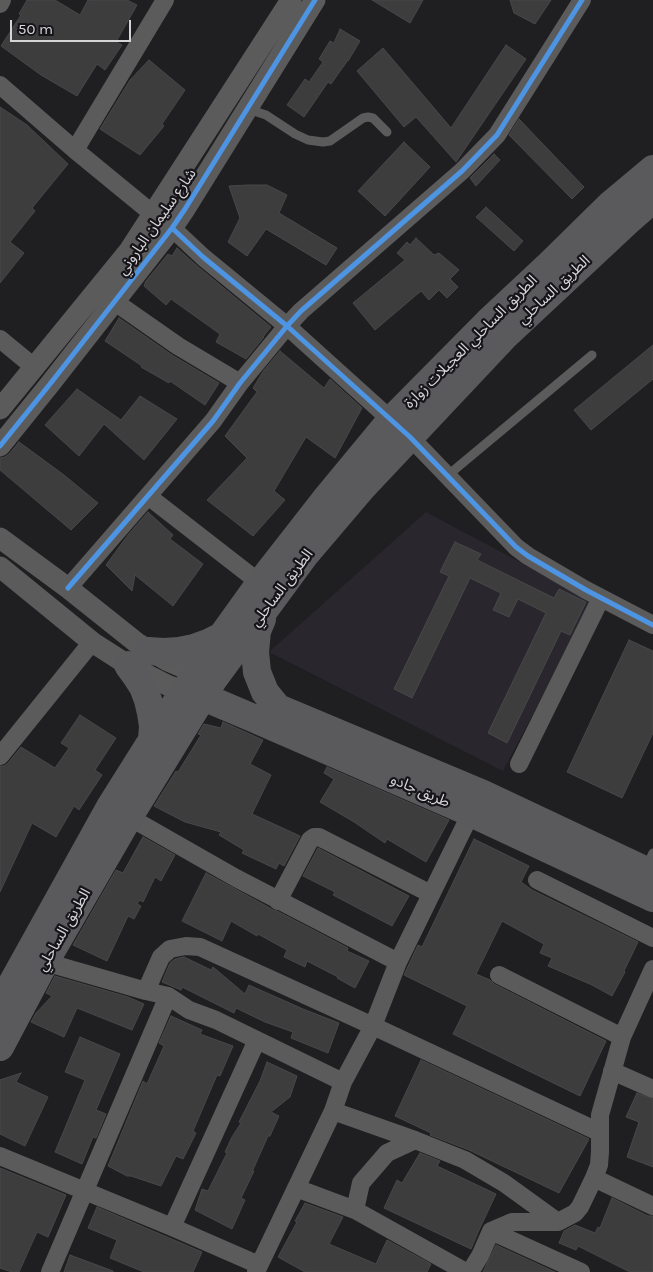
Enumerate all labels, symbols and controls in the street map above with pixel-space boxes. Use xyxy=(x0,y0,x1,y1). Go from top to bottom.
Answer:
scale bar xyxy=(12,10,134,42)
text: 50 m xyxy=(18,20,53,38)
street label: شارع سليمان الباروني xyxy=(114,165,200,279)
street label: الطريق الساحلي xyxy=(514,252,594,328)
street label: الطريق الساحلي العجيلات زوارة xyxy=(401,272,541,412)
street label: الطريق الساحلي xyxy=(247,546,317,630)
street label: طريق جادو xyxy=(388,770,452,812)
street label: الطريق الساحلي xyxy=(33,885,95,975)

